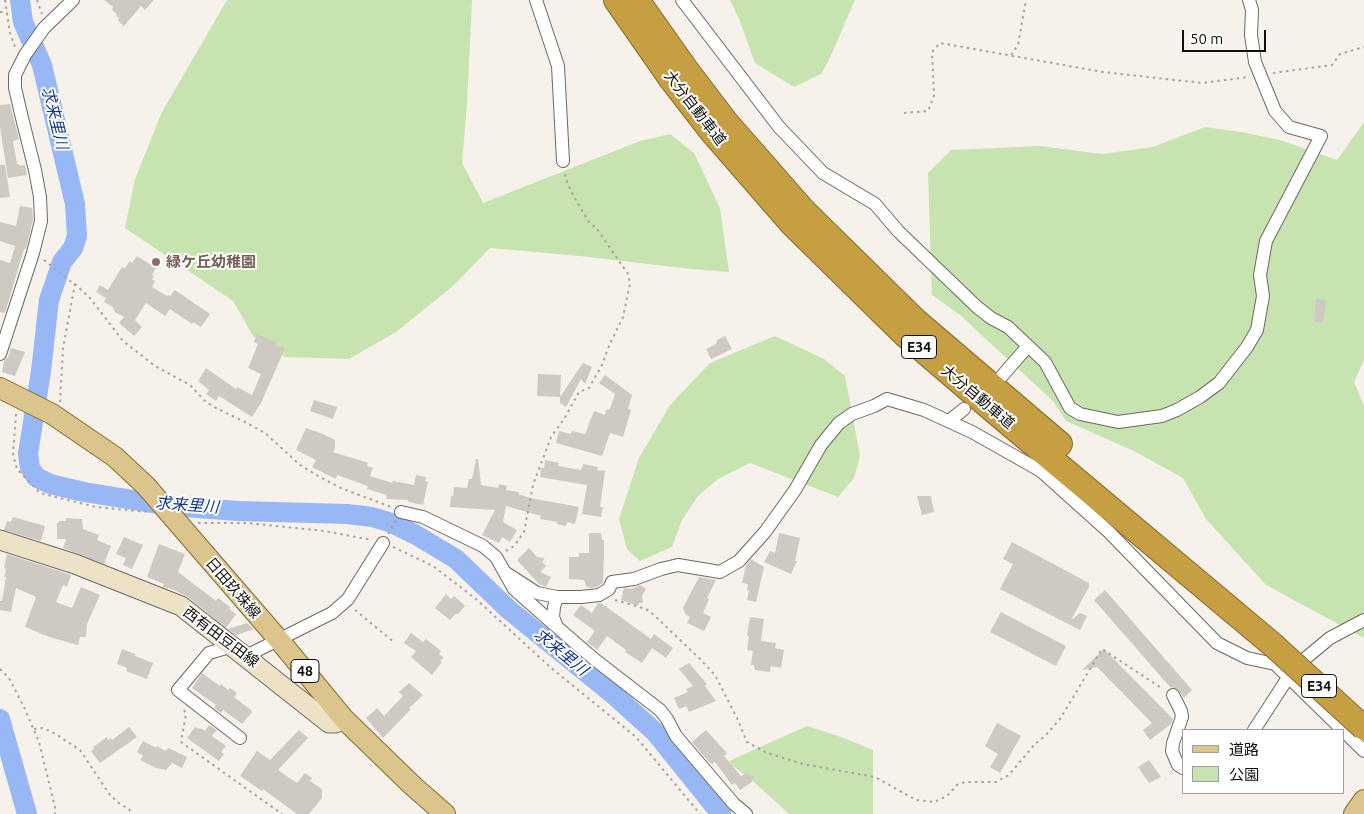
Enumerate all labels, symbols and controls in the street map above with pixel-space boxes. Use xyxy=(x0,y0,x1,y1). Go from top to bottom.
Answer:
scale bar xyxy=(1184,20,1268,52)
text: 50 m xyxy=(1190,30,1223,47)
street label: 大分自動車道 xyxy=(660,67,730,149)
water label: 求来里川 xyxy=(38,85,72,151)
place label: 緑ケ丘幼稚園 xyxy=(166,253,256,271)
marker: 緑ケ丘幼稚園 xyxy=(150,256,162,268)
road number: E34 xyxy=(902,336,936,358)
street label: 大分自動車道 xyxy=(938,361,1018,433)
water label: 求来里川 xyxy=(154,493,220,517)
street label: 日田玖珠線 xyxy=(202,554,264,622)
street label: 西有田豆田線 xyxy=(180,603,262,671)
water label: 求来里川 xyxy=(530,624,592,680)
road number: 48 xyxy=(291,659,319,682)
road number: E34 xyxy=(1302,674,1336,698)
legend xyxy=(1182,729,1344,794)
text: 道路 xyxy=(1229,741,1259,758)
text: 公園 xyxy=(1229,766,1259,783)

